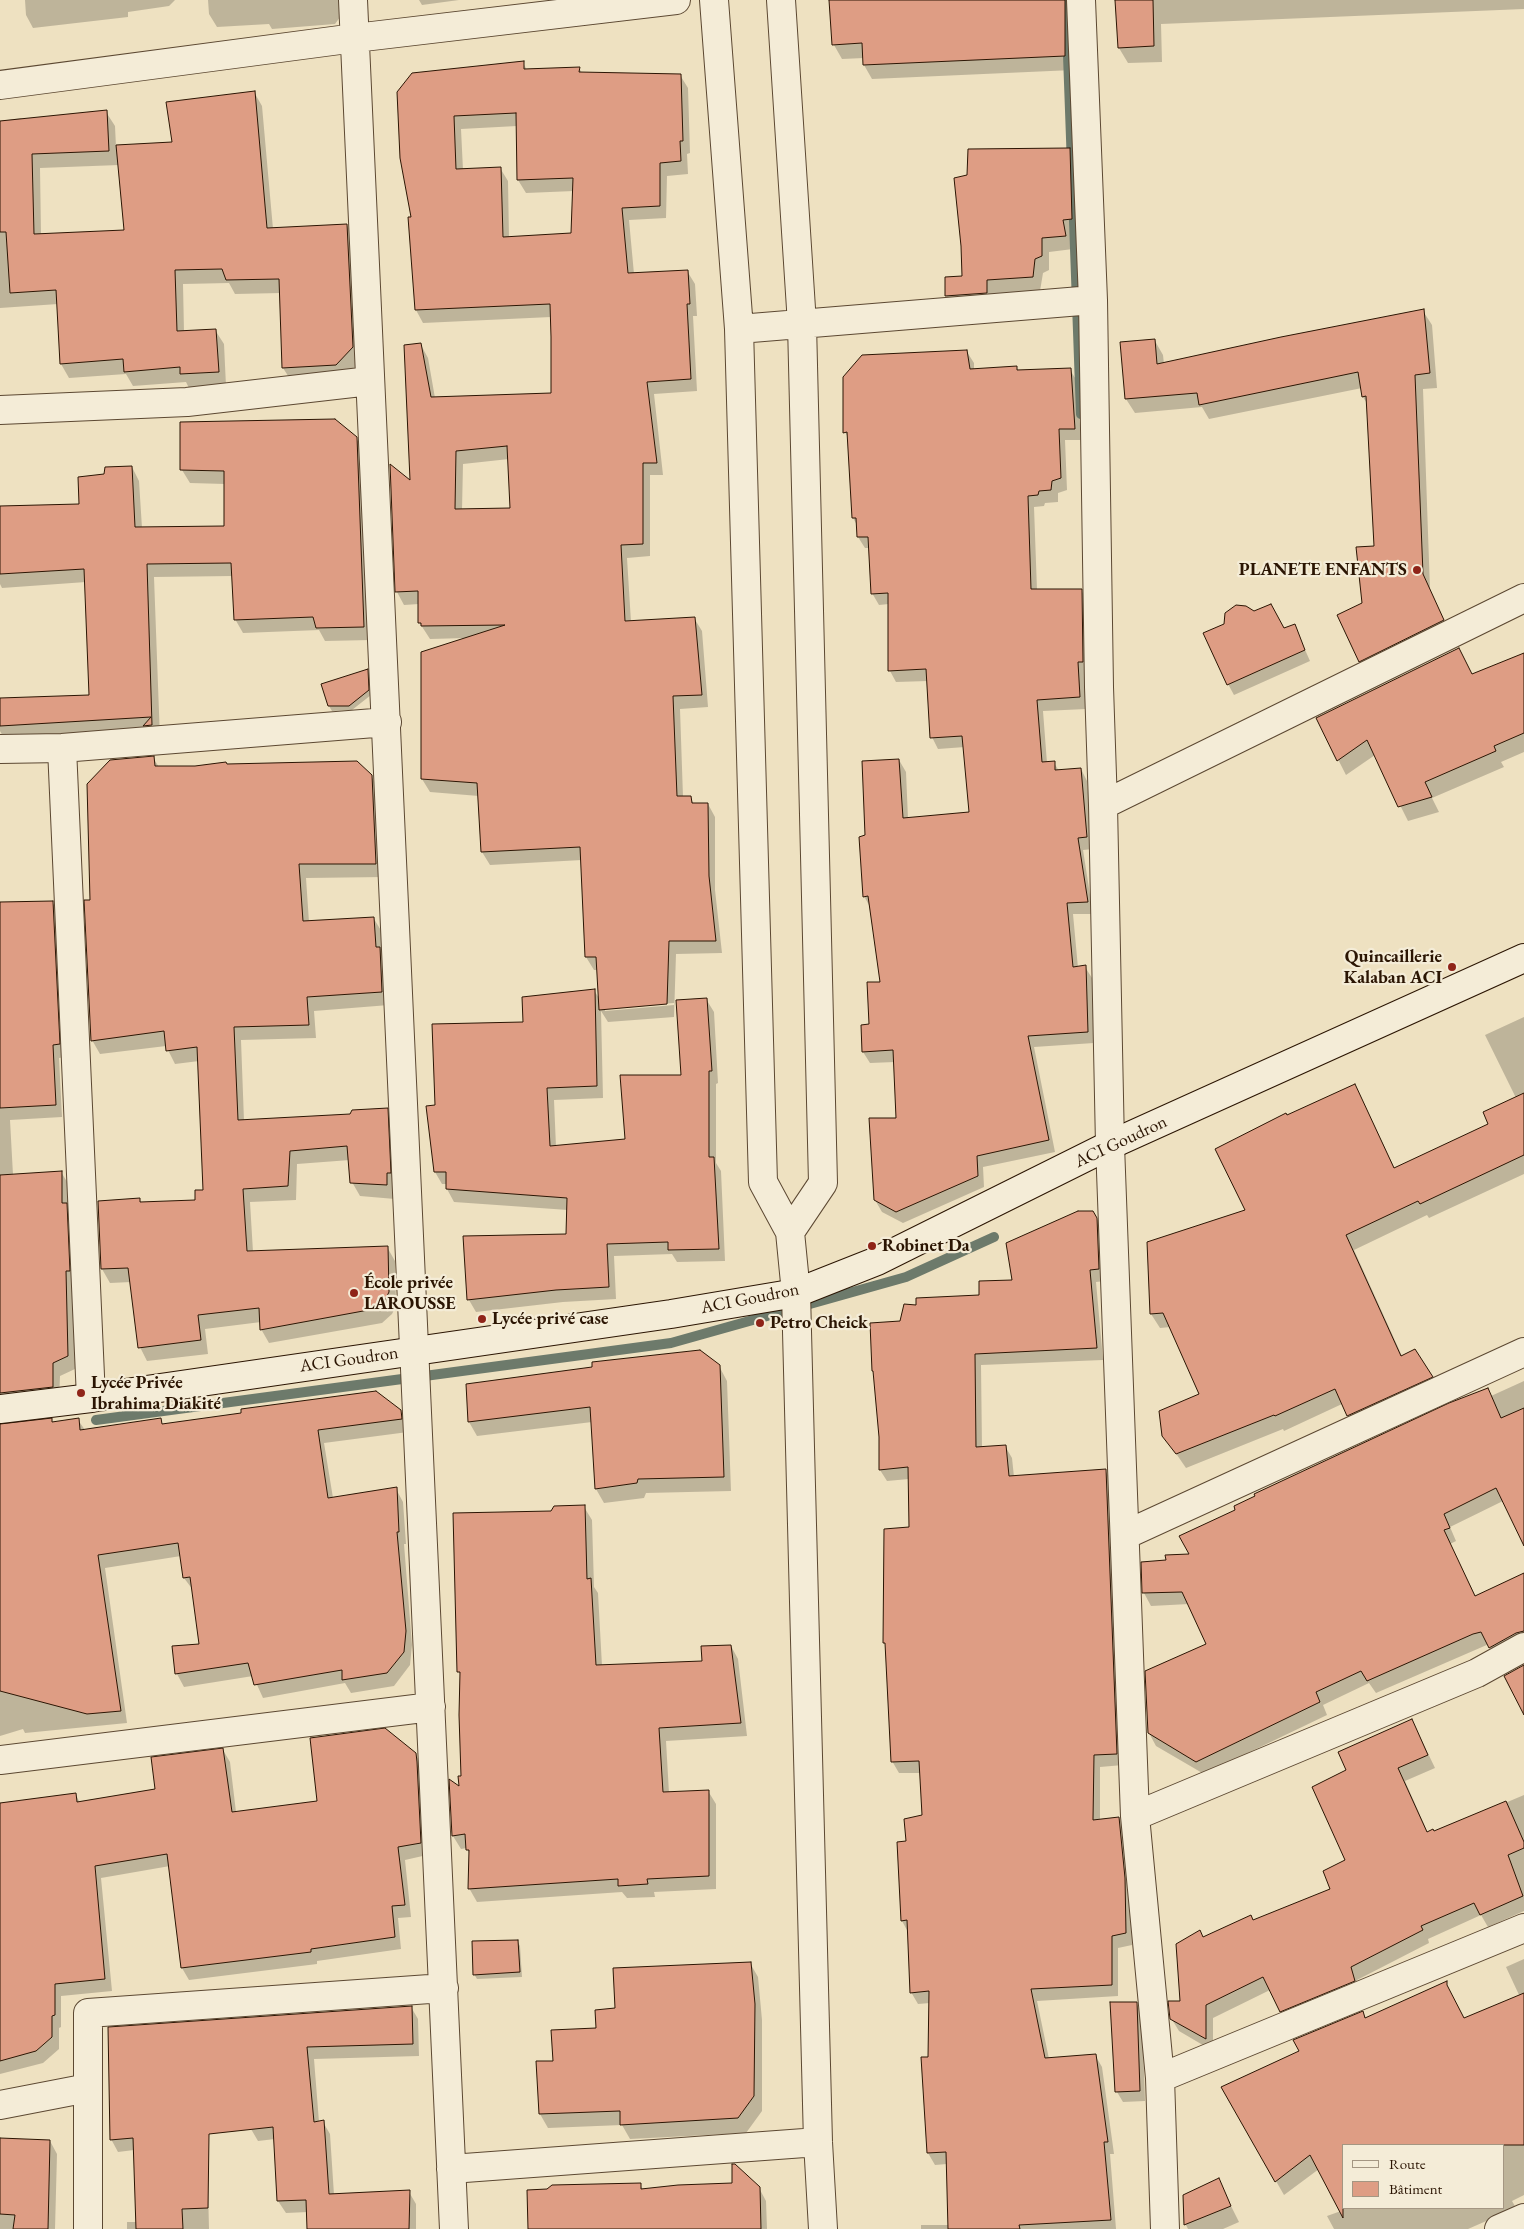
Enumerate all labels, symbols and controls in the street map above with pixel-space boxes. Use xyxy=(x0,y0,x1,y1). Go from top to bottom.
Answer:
place label: PLANETE ENFANTS xyxy=(1239,559,1407,581)
marker: PLANETE ENFANTS xyxy=(1411,564,1423,576)
place label: Quincaillerie Kalaban ACI xyxy=(1343,946,1442,989)
marker: Quincaillerie Kalaban ACI xyxy=(1446,961,1458,973)
street label: ACI Goudron xyxy=(1071,1111,1171,1173)
place label: Robinet Da xyxy=(882,1235,970,1257)
marker: Robinet Da xyxy=(866,1240,878,1252)
place label: École privée LAROUSSE xyxy=(364,1272,456,1315)
street label: ACI Goudron xyxy=(699,1279,801,1319)
marker: École privée LAROUSSE xyxy=(348,1287,360,1299)
place label: Lycée privé case xyxy=(492,1308,608,1330)
place label: Petro Cheick xyxy=(770,1312,868,1334)
marker: Lycée privé case xyxy=(476,1313,488,1325)
marker: Petro Cheick xyxy=(754,1317,766,1329)
street label: ACI Goudron xyxy=(298,1342,400,1378)
place label: Lycée Privée Ibrahima Diakité xyxy=(91,1372,221,1415)
marker: Lycée Privée Ibrahima Diakité xyxy=(75,1387,87,1399)
legend xyxy=(1342,2144,1504,2209)
text: Route xyxy=(1389,2154,1426,2173)
text: Bâtiment xyxy=(1389,2179,1442,2198)

